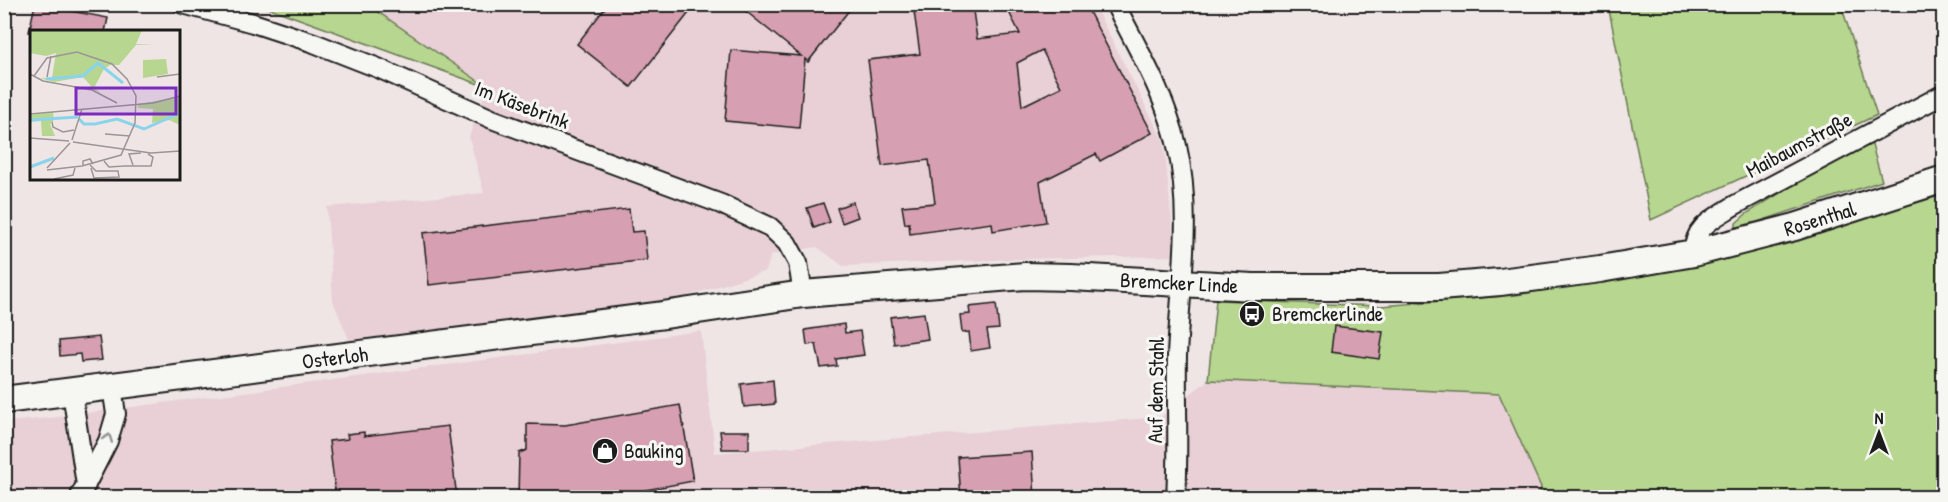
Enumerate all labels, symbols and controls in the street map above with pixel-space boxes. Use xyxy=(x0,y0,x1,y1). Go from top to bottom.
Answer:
inset map xyxy=(30,30,180,180)
street label: Im Käsebrink xyxy=(471,73,574,136)
street label: Maibaumstraße xyxy=(1741,105,1857,185)
street label: Rosenthal xyxy=(1780,194,1860,243)
street label: Bremcker Linde xyxy=(1119,265,1239,300)
bus stop icon: Bremckerlinde xyxy=(1237,299,1267,329)
place label: Bremckerlinde xyxy=(1272,299,1383,328)
street label: Auf dem Stahl xyxy=(1140,336,1171,443)
street label: Osterloh xyxy=(300,339,370,376)
north arrow xyxy=(1849,403,1909,463)
text: N xyxy=(1875,407,1884,429)
one-way arrow xyxy=(101,433,114,444)
shop icon: Bauking xyxy=(590,436,620,466)
place label: Bauking xyxy=(624,436,684,465)

